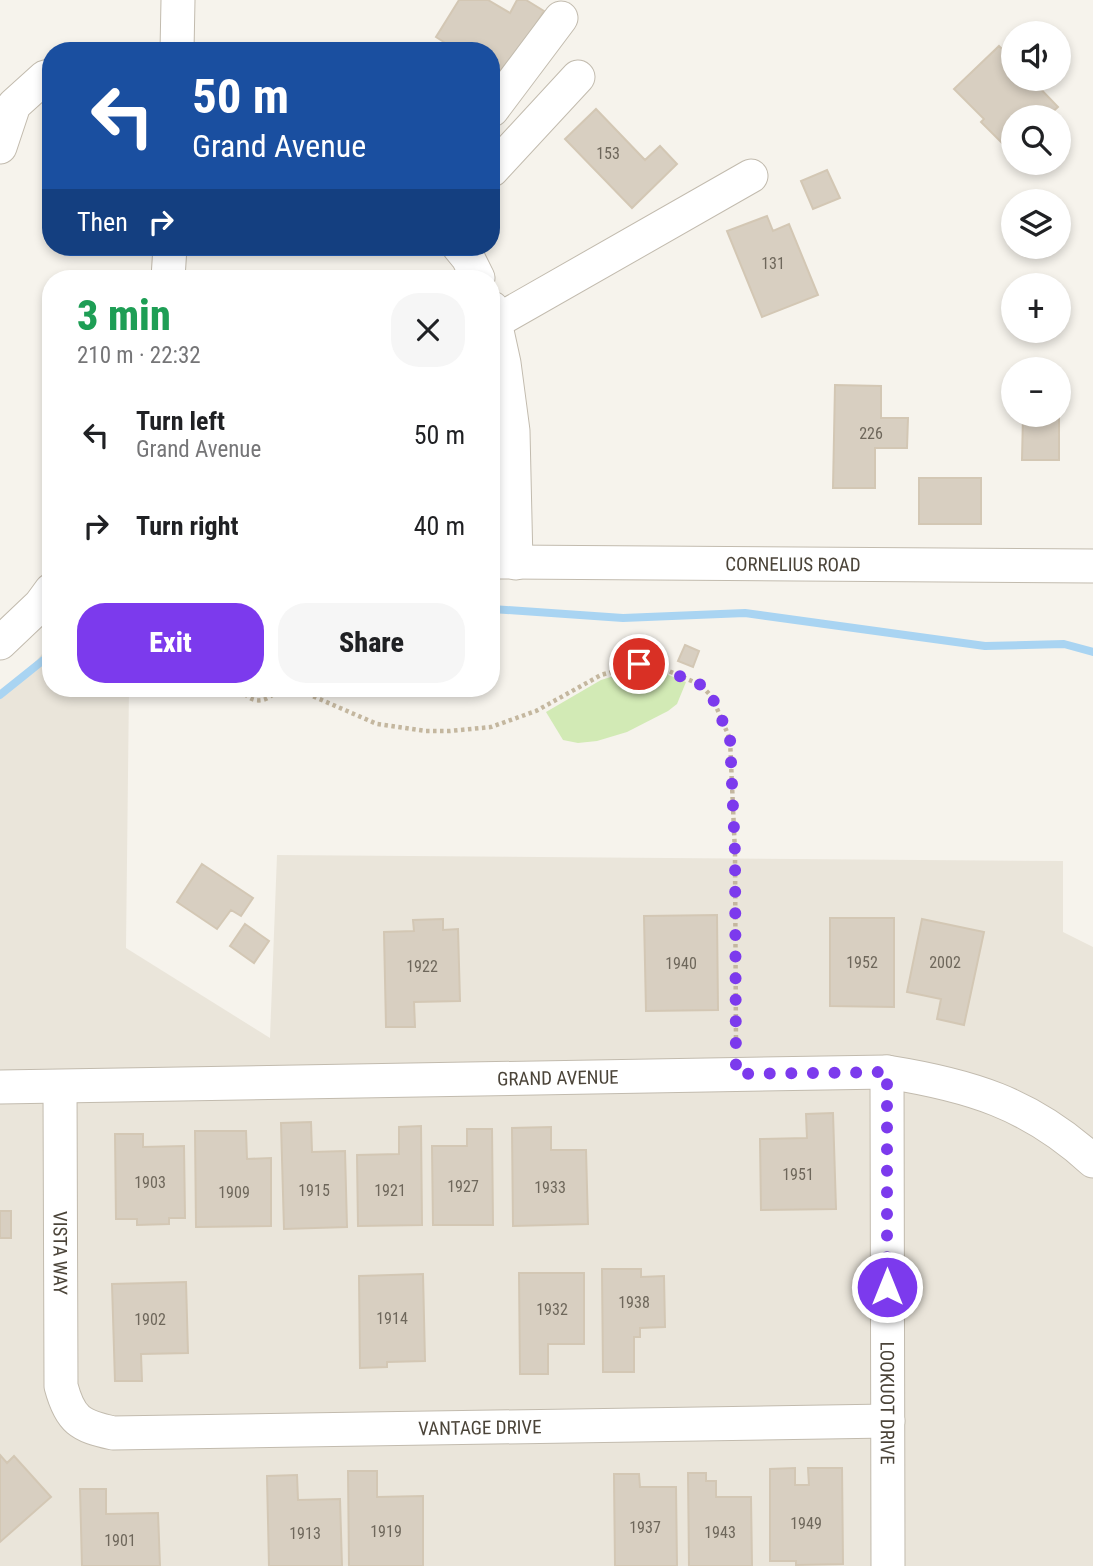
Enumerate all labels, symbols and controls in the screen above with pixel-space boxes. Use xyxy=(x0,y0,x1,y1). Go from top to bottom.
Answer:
map controls xyxy=(1001,21,1071,427)
button: sound xyxy=(1001,21,1071,91)
text: 50 m xyxy=(192,68,289,125)
icon: left xyxy=(77,70,168,161)
button: search xyxy=(1001,105,1071,175)
text: Grand Avenue xyxy=(192,127,366,165)
house number: 153 xyxy=(596,144,620,163)
button: layers xyxy=(1001,189,1071,259)
icon: right xyxy=(142,203,180,241)
text: Then xyxy=(77,207,128,237)
house number: 131 xyxy=(761,254,785,273)
button: + xyxy=(1001,273,1071,343)
text: 3 min xyxy=(77,291,171,340)
button: close xyxy=(391,293,465,367)
text: 210 m · 22:32 xyxy=(77,342,201,369)
button: − xyxy=(1001,357,1071,427)
text: Turn left xyxy=(136,406,225,436)
icon: left xyxy=(77,416,115,454)
text: 50 m xyxy=(414,420,465,450)
house number: 226 xyxy=(859,424,883,443)
text: Grand Avenue xyxy=(136,436,261,463)
icon: right xyxy=(77,507,115,545)
text: Turn right xyxy=(136,511,238,541)
text: 40 m xyxy=(414,511,465,541)
street label: CORNELIUS ROAD xyxy=(725,552,861,576)
button: Exit xyxy=(77,603,264,683)
button: Share xyxy=(278,603,465,683)
pin xyxy=(609,634,669,694)
icon: arrive xyxy=(620,645,658,683)
house number: 1952 xyxy=(846,953,878,972)
house number: 2002 xyxy=(929,953,961,972)
house number: 1940 xyxy=(665,954,697,973)
house number: 1922 xyxy=(406,957,438,976)
street label: GRAND AVENUE xyxy=(497,1065,619,1090)
house number: 1951 xyxy=(782,1165,814,1184)
house number: 1903 xyxy=(134,1173,166,1192)
house number: 1927 xyxy=(447,1177,479,1196)
house number: 1933 xyxy=(534,1178,566,1197)
house number: 1915 xyxy=(298,1181,330,1200)
house number: 1921 xyxy=(374,1181,406,1200)
house number: 1909 xyxy=(218,1183,250,1202)
street label: VISTA WAY xyxy=(49,1211,72,1295)
position arrow xyxy=(850,1250,924,1324)
house number: 1938 xyxy=(618,1293,650,1312)
house number: 1932 xyxy=(536,1300,568,1319)
house number: 1914 xyxy=(376,1309,408,1328)
house number: 1902 xyxy=(134,1310,166,1329)
street label: LOOKUOT DRIVE xyxy=(876,1341,899,1465)
street label: VANTAGE DRIVE xyxy=(418,1415,542,1440)
house number: 1949 xyxy=(790,1514,822,1533)
house number: 1937 xyxy=(629,1518,661,1537)
house number: 1919 xyxy=(370,1522,402,1541)
house number: 1943 xyxy=(704,1523,736,1542)
house number: 1913 xyxy=(289,1524,321,1543)
house number: 1901 xyxy=(104,1531,136,1550)

